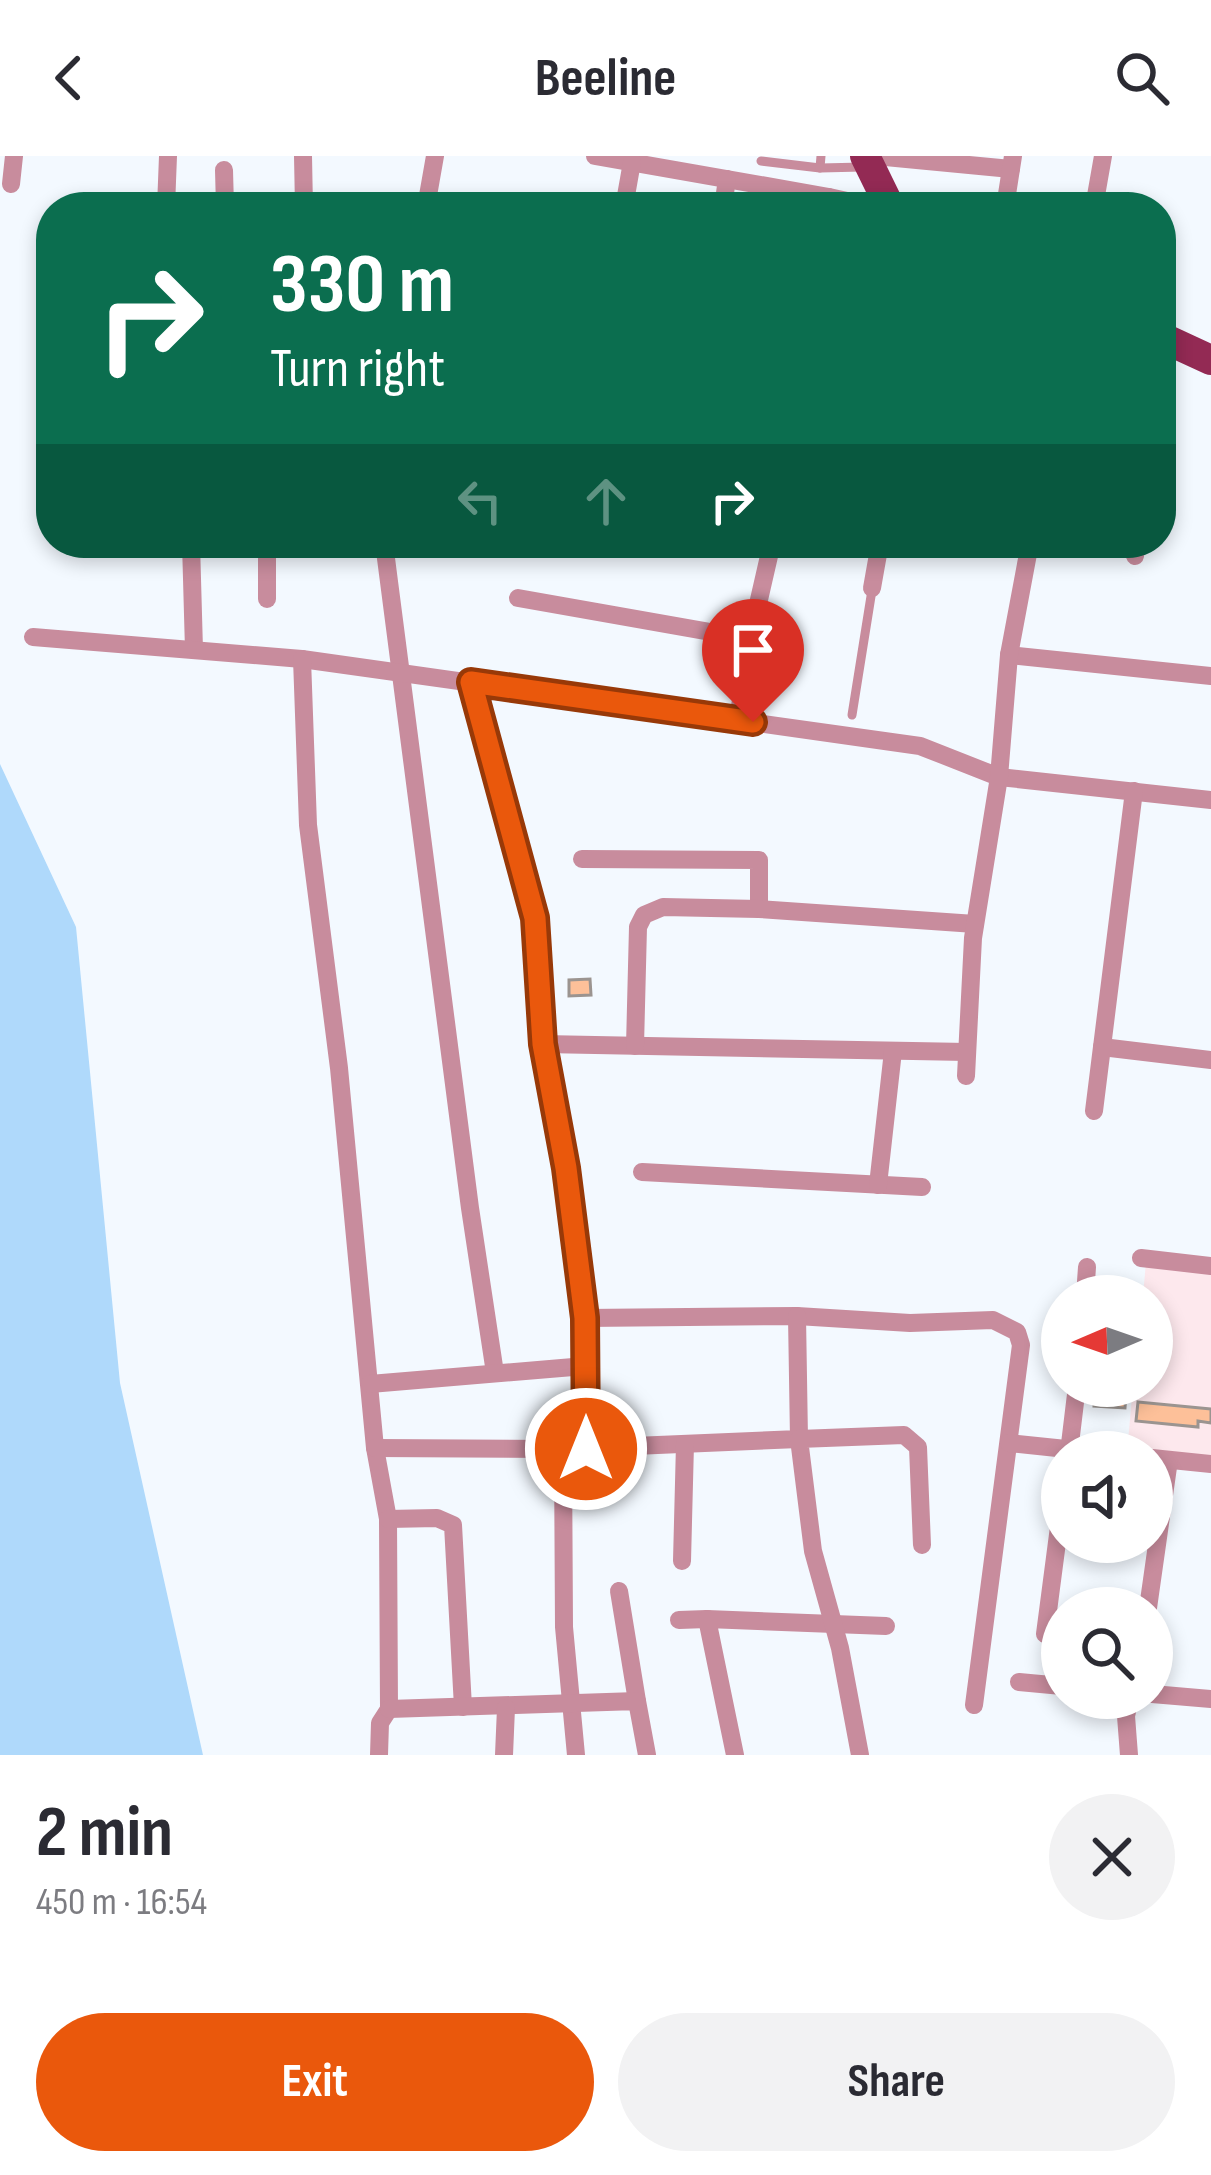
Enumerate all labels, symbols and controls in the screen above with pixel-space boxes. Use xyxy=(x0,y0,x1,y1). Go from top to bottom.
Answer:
icon: back xyxy=(36,45,102,111)
icon: search xyxy=(1109,45,1175,111)
text: Beeline xyxy=(535,46,676,111)
text: 330 m xyxy=(270,235,454,336)
icon: right xyxy=(72,240,228,396)
text: Turn right xyxy=(270,337,445,402)
icon: left xyxy=(447,468,513,534)
icon: ahead xyxy=(573,468,639,534)
icon: right xyxy=(699,468,765,534)
pin xyxy=(702,599,804,722)
icon: arrive xyxy=(720,617,786,683)
north arrow xyxy=(1041,1275,1173,1407)
map controls xyxy=(1041,1275,1173,1719)
position arrow xyxy=(523,1386,649,1512)
button: sound xyxy=(1041,1431,1173,1563)
button: search xyxy=(1041,1587,1173,1719)
text: 2 min xyxy=(36,1790,173,1877)
button: close xyxy=(1049,1794,1175,1920)
text: 450 m · 16:54 xyxy=(36,1879,207,1926)
button: Exit xyxy=(36,2013,594,2151)
button: Share xyxy=(618,2013,1175,2151)

